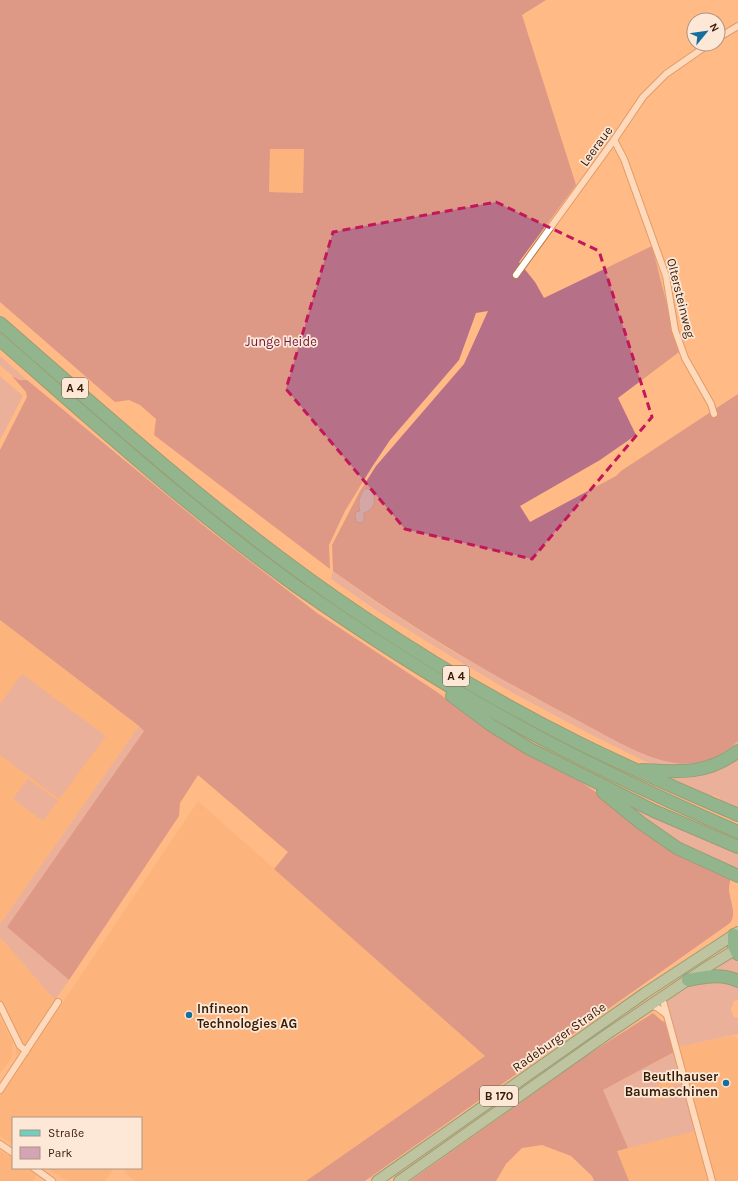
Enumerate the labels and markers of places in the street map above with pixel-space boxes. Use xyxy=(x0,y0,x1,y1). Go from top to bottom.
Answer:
place label: Infineon Technologies AG xyxy=(197,1001,297,1031)
marker: Infineon Technologies AG xyxy=(184,1010,194,1020)
place label: Beutlhauser Baumaschinen xyxy=(625,1069,719,1099)
marker: Beutlhauser Baumaschinen xyxy=(721,1078,731,1088)

